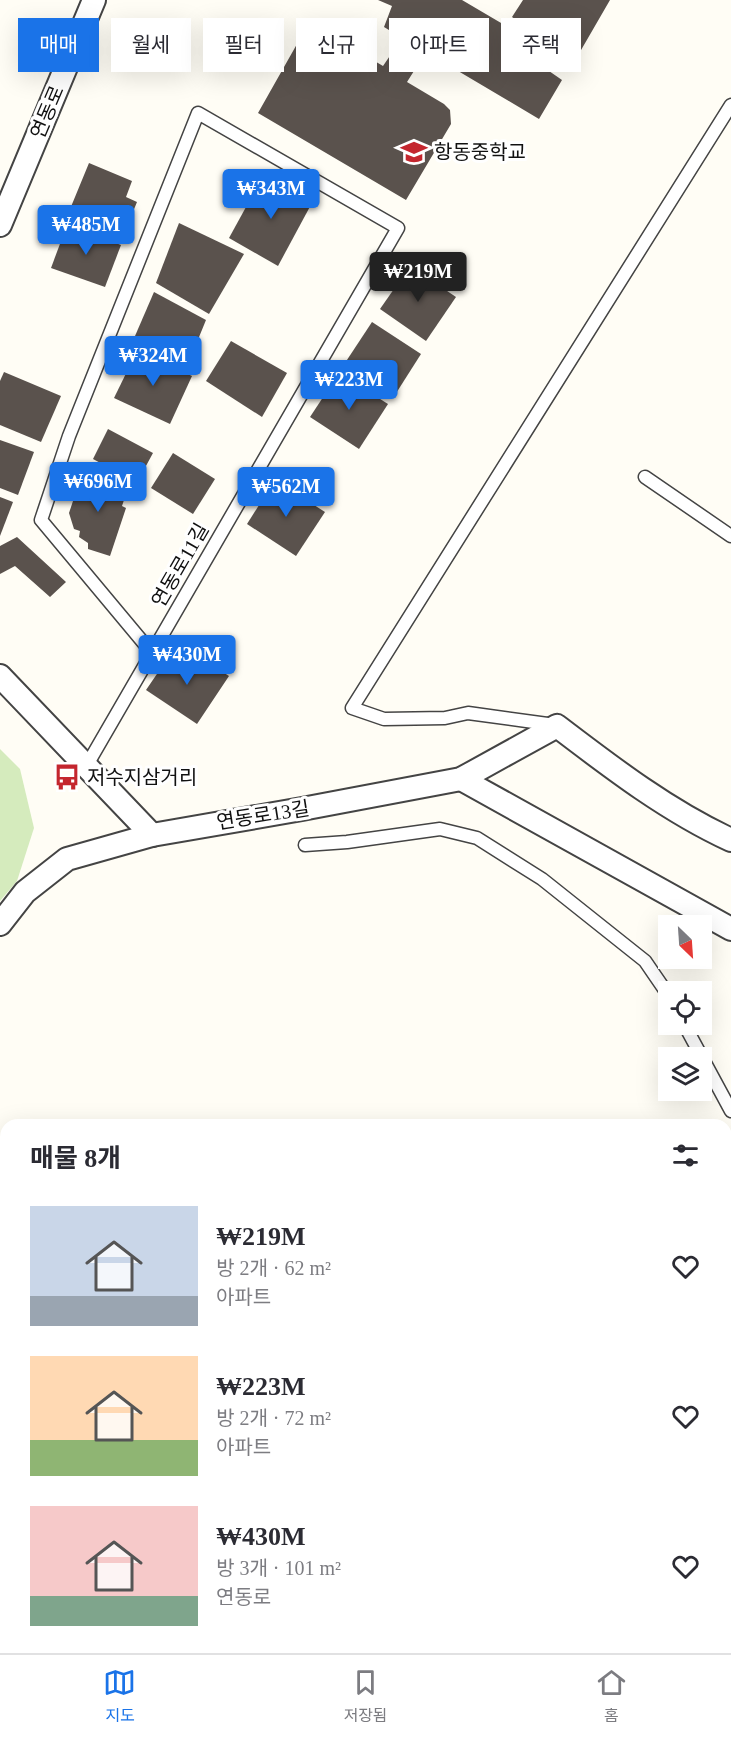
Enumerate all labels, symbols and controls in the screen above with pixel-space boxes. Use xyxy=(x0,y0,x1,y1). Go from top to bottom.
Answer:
chip: 매매 xyxy=(18,18,99,72)
chip: 월세 xyxy=(111,18,191,72)
chip: 필터 xyxy=(203,18,284,72)
chip: 신규 xyxy=(296,18,377,72)
chip: 아파트 xyxy=(389,18,489,72)
chip: 주택 xyxy=(501,18,581,72)
street label: 연동로 xyxy=(26,82,68,142)
school or university icon: 항동중학교 xyxy=(399,137,429,167)
place label: 항동중학교 xyxy=(434,141,526,163)
pin: ₩343M xyxy=(229,169,313,220)
text: ₩343M xyxy=(237,177,305,199)
pin: ₩485M xyxy=(44,205,128,256)
text: ₩485M xyxy=(52,213,120,235)
pin: ₩219M xyxy=(376,252,460,303)
text: ₩219M xyxy=(384,260,452,282)
pin: ₩324M xyxy=(111,336,195,387)
text: ₩324M xyxy=(119,344,187,366)
pin: ₩223M xyxy=(307,360,391,411)
text: ₩223M xyxy=(315,368,383,390)
pin: ₩696M xyxy=(56,462,140,513)
pin: ₩562M xyxy=(244,467,328,518)
text: ₩696M xyxy=(64,470,132,492)
text: ₩562M xyxy=(252,475,320,497)
street label: 연동로11길 xyxy=(147,519,213,611)
pin: ₩430M xyxy=(145,635,229,686)
text: ₩430M xyxy=(153,643,221,665)
bus stop icon: 저수지삼거리 xyxy=(52,762,82,792)
place label: 저수지삼거리 xyxy=(87,766,197,788)
street label: 연동로13길 xyxy=(215,797,311,833)
north arrow xyxy=(658,915,712,969)
map controls xyxy=(658,915,712,1101)
button: locate xyxy=(658,981,712,1035)
button: layers xyxy=(658,1047,712,1101)
icon: filters xyxy=(669,1139,702,1172)
text: 매물 8개 xyxy=(30,1144,121,1173)
text: ₩219M xyxy=(216,1222,306,1251)
icon: home xyxy=(78,1230,150,1302)
icon: heart xyxy=(669,1250,702,1283)
text: 방 2개 · 62 m² xyxy=(216,1257,331,1279)
text: 아파트 xyxy=(216,1286,271,1308)
text: ₩223M xyxy=(216,1372,306,1401)
icon: home xyxy=(78,1380,150,1452)
icon: heart xyxy=(669,1400,702,1433)
text: 방 2개 · 72 m² xyxy=(216,1407,331,1429)
text: 아파트 xyxy=(216,1436,271,1458)
text: ₩430M xyxy=(216,1522,306,1551)
icon: home xyxy=(78,1530,150,1602)
icon: heart xyxy=(669,1550,702,1583)
text: 방 3개 · 101 m² xyxy=(216,1557,341,1579)
text: 연동로 xyxy=(216,1586,271,1608)
tab: 지도 xyxy=(103,1666,136,1726)
tab: 저장됨 xyxy=(343,1666,388,1726)
tab: 홈 xyxy=(595,1666,628,1726)

